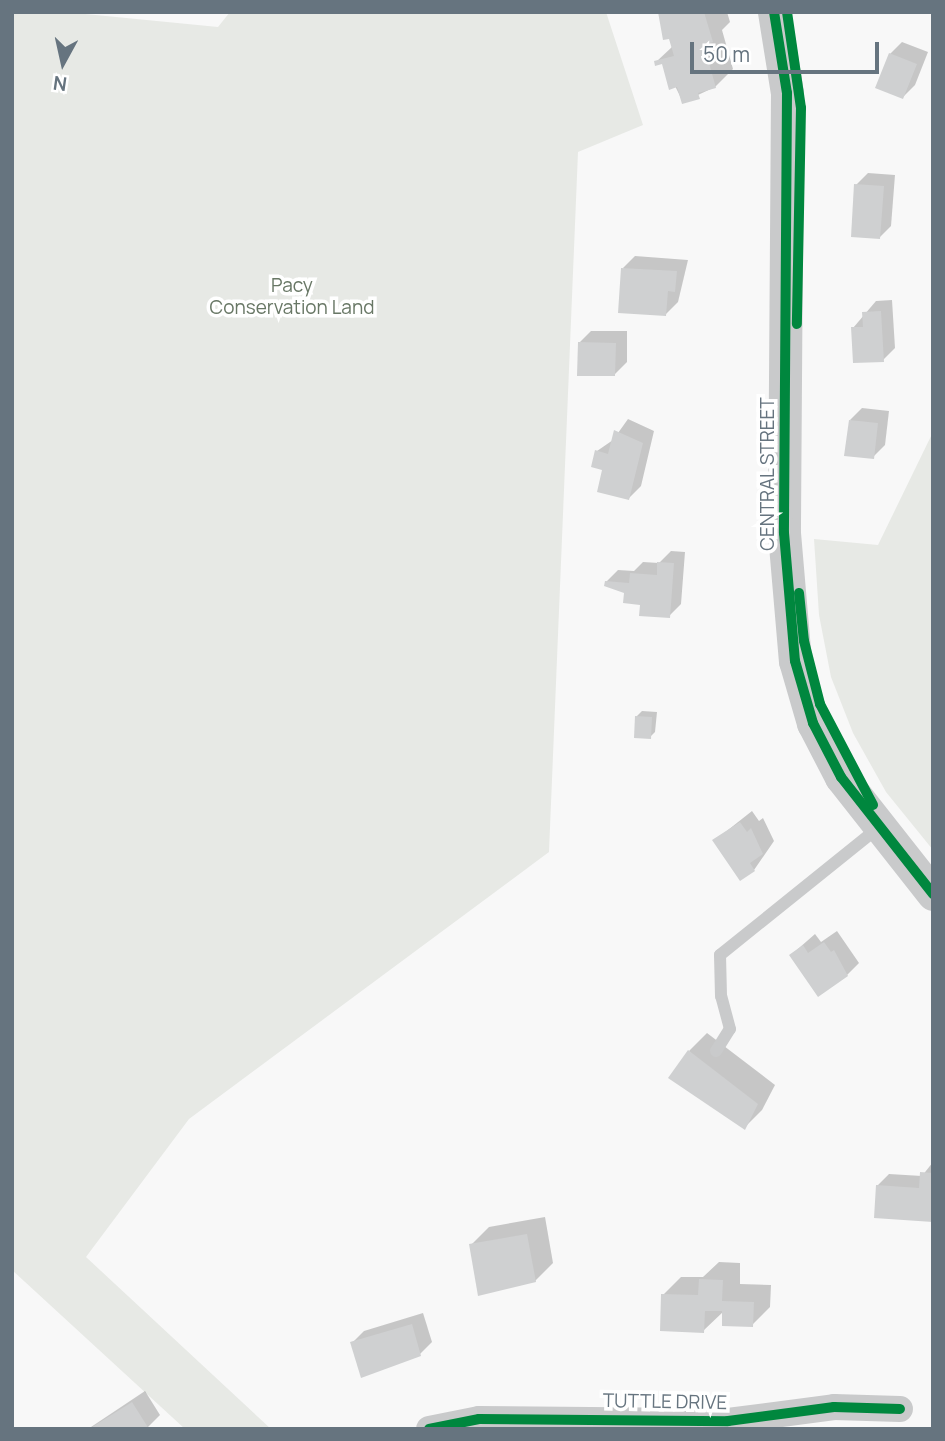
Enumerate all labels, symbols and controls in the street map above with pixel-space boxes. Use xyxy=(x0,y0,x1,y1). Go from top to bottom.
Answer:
north arrow xyxy=(28,28,98,98)
scale bar xyxy=(693,28,882,72)
text: 50 m xyxy=(703,40,750,68)
text: N xyxy=(52,70,69,98)
park label: Pacy Conservation Land xyxy=(210,275,374,319)
street label: CENTRAL STREET xyxy=(757,397,779,551)
street label: TUTTLE DRIVE xyxy=(603,1390,727,1414)

